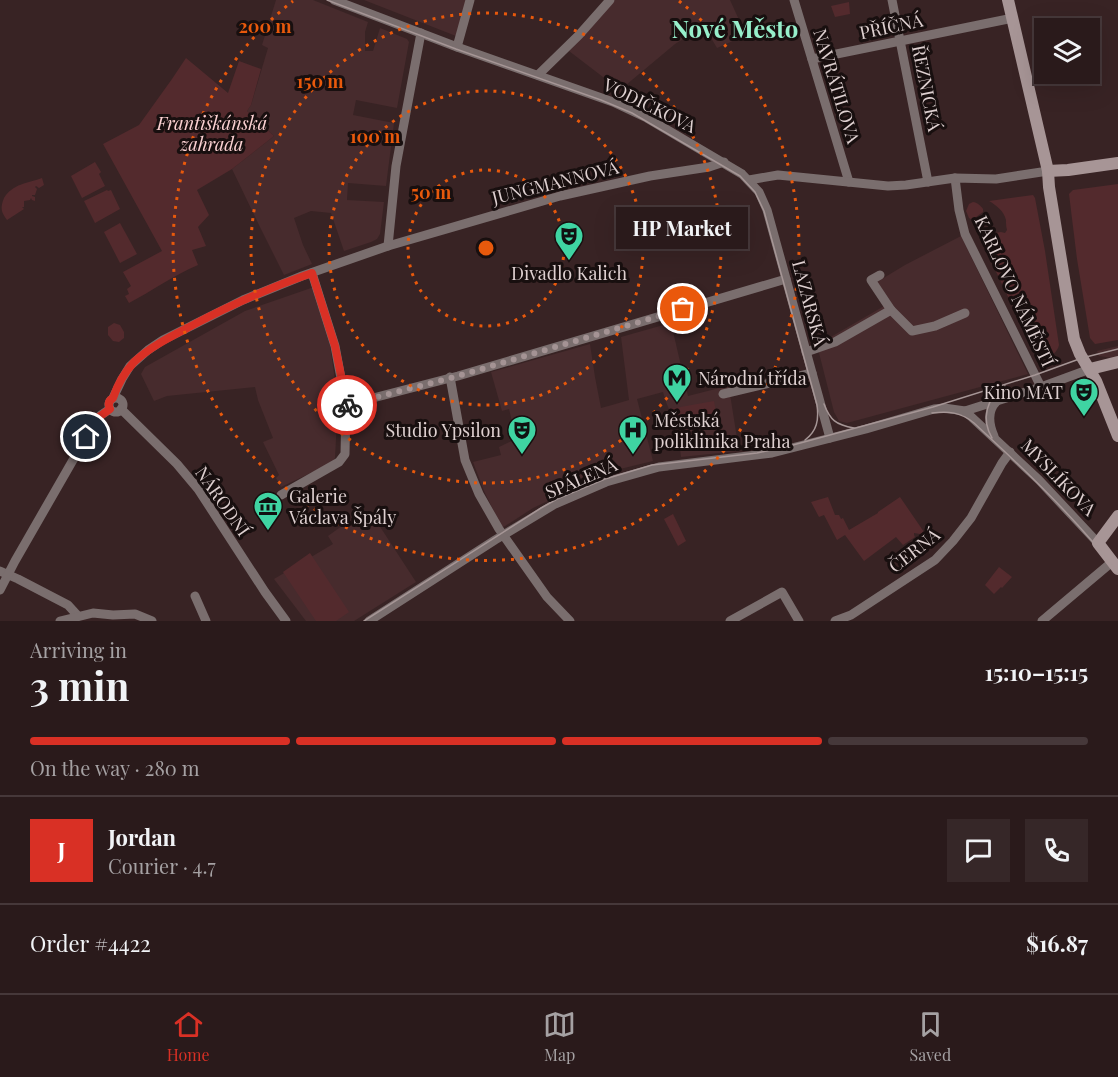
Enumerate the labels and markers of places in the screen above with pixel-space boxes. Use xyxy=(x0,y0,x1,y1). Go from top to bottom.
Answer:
callout: HP Market xyxy=(617,207,749,249)
theatre icon: Divadlo Kalich xyxy=(553,220,585,262)
centre of rings xyxy=(476,238,496,258)
place label: Divadlo Kalich xyxy=(511,261,628,285)
pin xyxy=(657,283,708,334)
metro station icon: Národní třída xyxy=(661,362,693,404)
place label: Národní třída xyxy=(698,366,807,390)
theatre icon: Kino MAT xyxy=(1068,376,1100,418)
place label: Kino MAT xyxy=(984,380,1063,404)
place label: Městská poliklinika Praha xyxy=(654,408,790,453)
pin xyxy=(60,411,111,462)
theatre icon: Studio Ypsilon xyxy=(506,414,538,456)
hospital icon: Městská poliklinika Praha xyxy=(617,414,649,456)
place label: Studio Ypsilon xyxy=(386,418,501,442)
place label: Galerie Václava Špály xyxy=(288,484,396,529)
museum icon: Galerie Václava Špály xyxy=(252,490,284,532)

